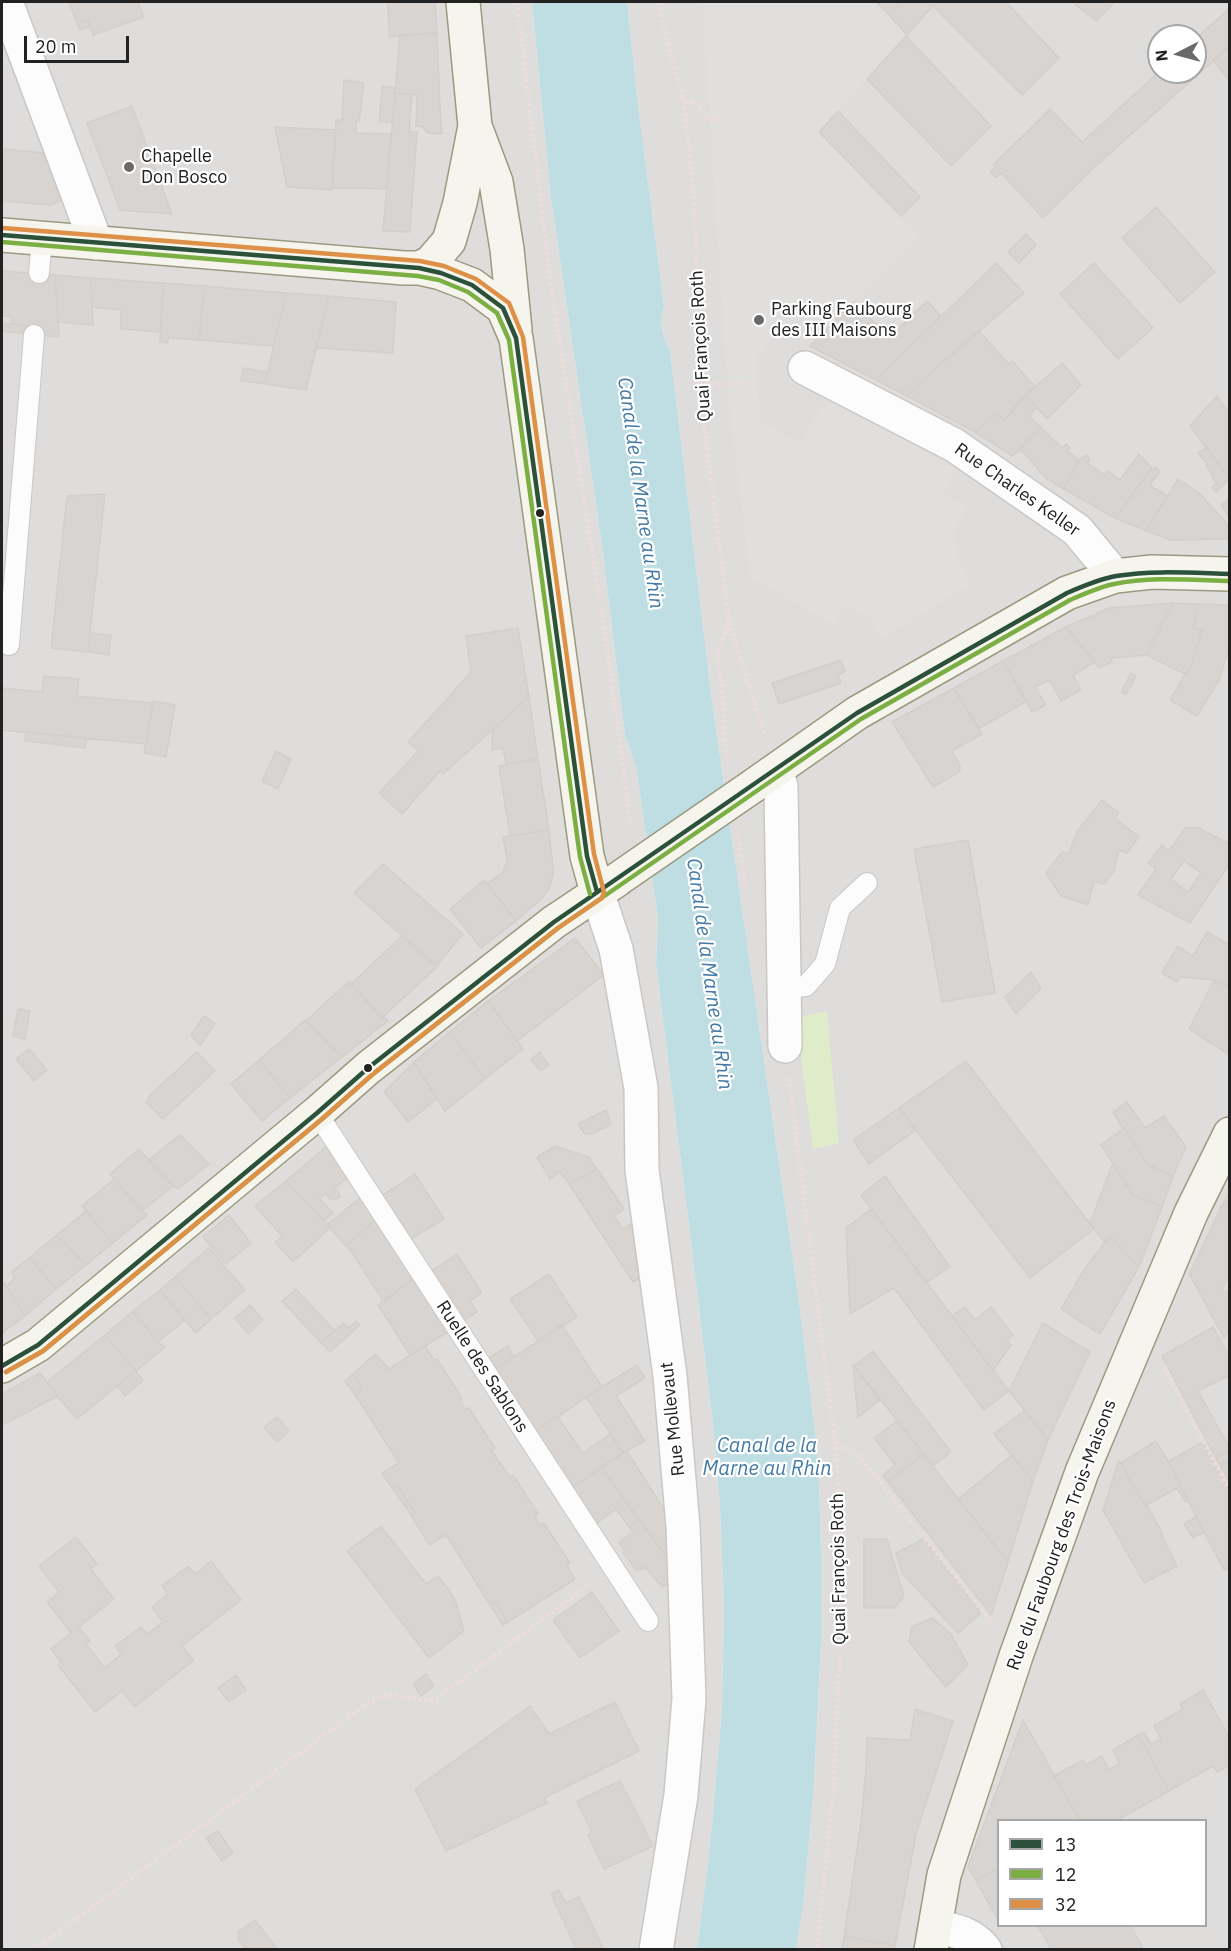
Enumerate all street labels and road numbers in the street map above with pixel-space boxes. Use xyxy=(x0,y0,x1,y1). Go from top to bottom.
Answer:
street label: Quai François Roth xyxy=(686,270,716,422)
street label: Rue Charles Keller xyxy=(950,439,1084,541)
street label: Ruelle des Sablons xyxy=(431,1297,533,1437)
street label: Rue Mollevaut xyxy=(656,1361,690,1477)
street label: Rue du Faubourg des Trois-Maisons xyxy=(1003,1397,1121,1673)
street label: Quai François Roth xyxy=(827,1493,851,1645)

